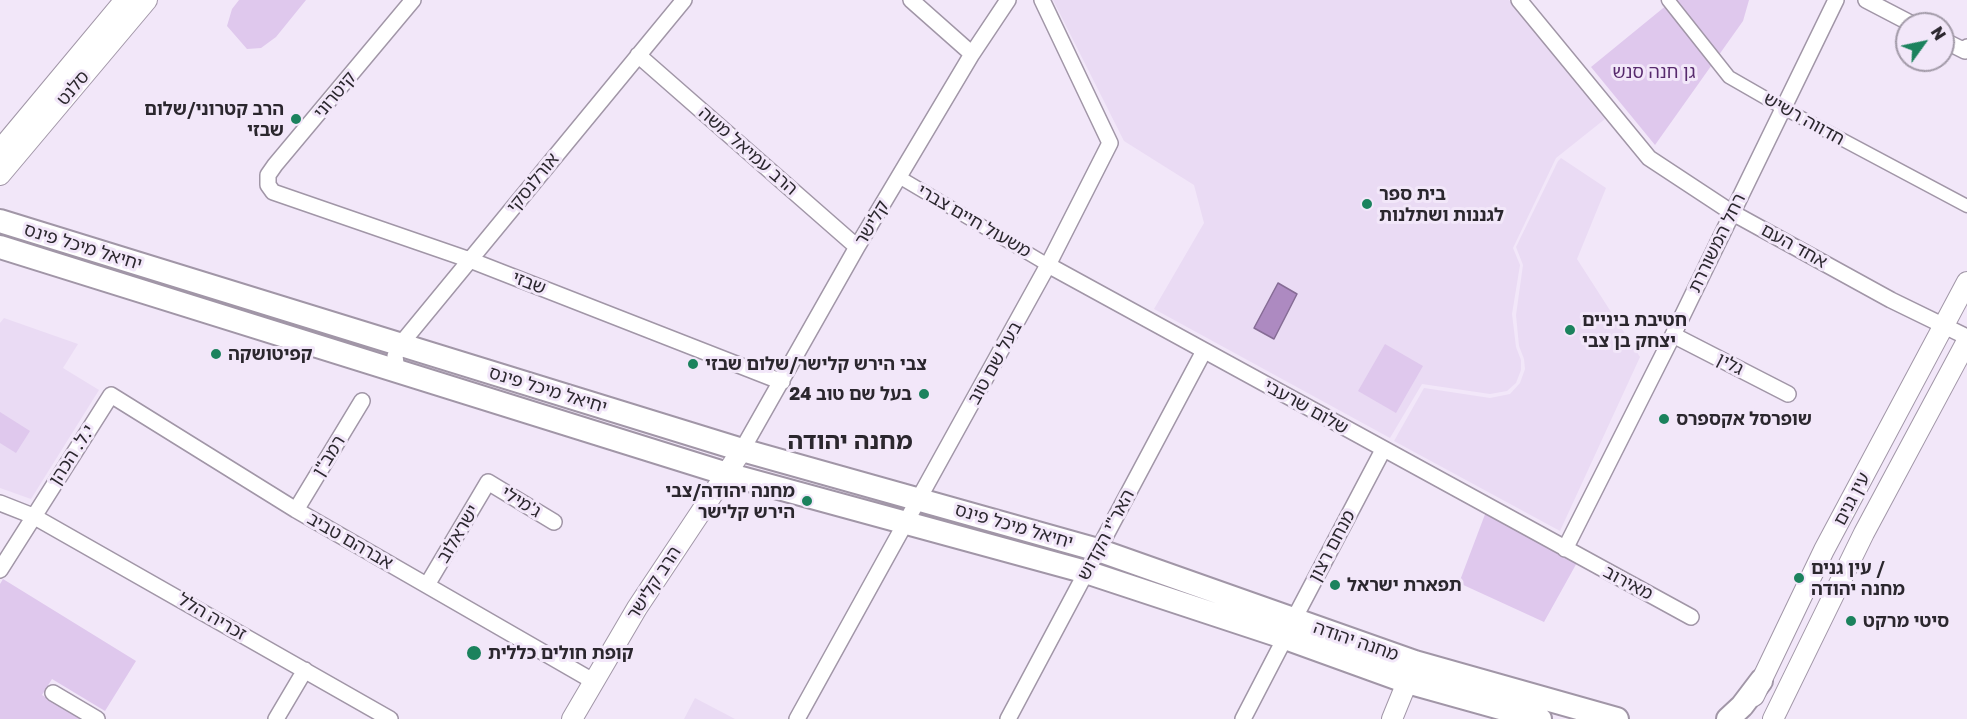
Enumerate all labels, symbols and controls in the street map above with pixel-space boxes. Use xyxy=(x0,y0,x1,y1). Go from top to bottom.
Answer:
north arrow xyxy=(1895,12,1955,72)
text: N xyxy=(1927,23,1950,44)
park label: גן חנה סנש xyxy=(1612,61,1696,83)
street label: סלנט xyxy=(52,66,94,110)
street label: קיטרוני xyxy=(309,67,361,123)
street label: חדווה רשיש xyxy=(1760,88,1848,150)
place label: הרב קטרוני/שלום שבזי xyxy=(144,98,284,140)
street label: הרב עמיאל משה xyxy=(694,102,802,200)
marker: הרב קטרוני/שלום שבזי xyxy=(289,112,303,126)
street label: אורלנסקי xyxy=(502,149,564,217)
street label: משעול חיים צברי xyxy=(913,180,1035,262)
place label: בית ספר לגננות ושתלנות xyxy=(1379,183,1504,226)
street label: רחל המשוררת xyxy=(1684,190,1750,296)
street label: קלישר xyxy=(850,197,894,249)
marker: בית ספר לגננות ושתלנות xyxy=(1360,197,1374,211)
street label: יחיאל מיכל פינס xyxy=(21,219,145,275)
street label: אחד העם xyxy=(1757,219,1831,273)
street label: שבזי xyxy=(509,267,549,299)
place label: חטיבת ביניים יצחק בן צבי xyxy=(1582,309,1687,352)
street label: בעל שם טוב xyxy=(963,318,1027,408)
marker: חטיבת ביניים יצחק בן צבי xyxy=(1563,323,1577,337)
place label: קפיטושקה xyxy=(228,343,313,365)
marker: קפיטושקה xyxy=(209,347,223,361)
street label: גלין xyxy=(1713,348,1747,380)
place label: צבי הירש קלישר/שלום שבזי xyxy=(705,353,927,375)
marker: צבי הירש קלישר/שלום שבזי xyxy=(686,357,700,371)
street label: יחיאל מיכל פינס xyxy=(486,362,610,418)
street label: שלום שרעבי xyxy=(1260,375,1352,439)
place label: בעל שם טוב 24 xyxy=(789,383,912,405)
marker: בעל שם טוב 24 xyxy=(917,387,931,401)
place label: שופרסל אקספרס xyxy=(1676,408,1812,430)
marker: שופרסל אקספרס xyxy=(1657,412,1671,426)
street label: י.ל. הכהן xyxy=(44,421,100,489)
district label: מחנה יהודה xyxy=(787,427,913,455)
street label: רמב"ן xyxy=(308,431,350,481)
street label: עין גנים xyxy=(1829,469,1875,529)
place label: מחנה יהודה/צבי הירש קלישר xyxy=(665,480,795,522)
street label: ג'מילי xyxy=(497,482,545,522)
street label: האר"י הקדוש xyxy=(1073,486,1139,584)
marker: מחנה יהודה/צבי הירש קלישר xyxy=(800,494,814,508)
street label: יחיאל מיכל פינס xyxy=(952,499,1076,553)
street label: ישראלוב xyxy=(432,501,484,567)
street label: מנחם רצון xyxy=(1304,506,1360,586)
street label: אברהם טביב xyxy=(304,508,396,574)
street label: הרב קלישר xyxy=(622,542,686,624)
place label: עין גנים / מחנה יהודה xyxy=(1811,557,1905,600)
street label: מאירוב xyxy=(1600,561,1656,605)
marker: עין גנים / מחנה יהודה xyxy=(1792,571,1806,585)
place label: תפארת ישראל xyxy=(1347,574,1462,596)
marker: תפארת ישראל xyxy=(1328,578,1342,592)
street label: זכריה הלל xyxy=(174,589,250,645)
place label: סיטי מרקט xyxy=(1863,610,1949,632)
marker: סיטי מרקט xyxy=(1844,614,1858,628)
street label: מחנה יהודה xyxy=(1311,616,1401,666)
place label: קופת חולים כללית xyxy=(488,642,633,664)
marker: קופת חולים כללית xyxy=(465,644,483,662)

